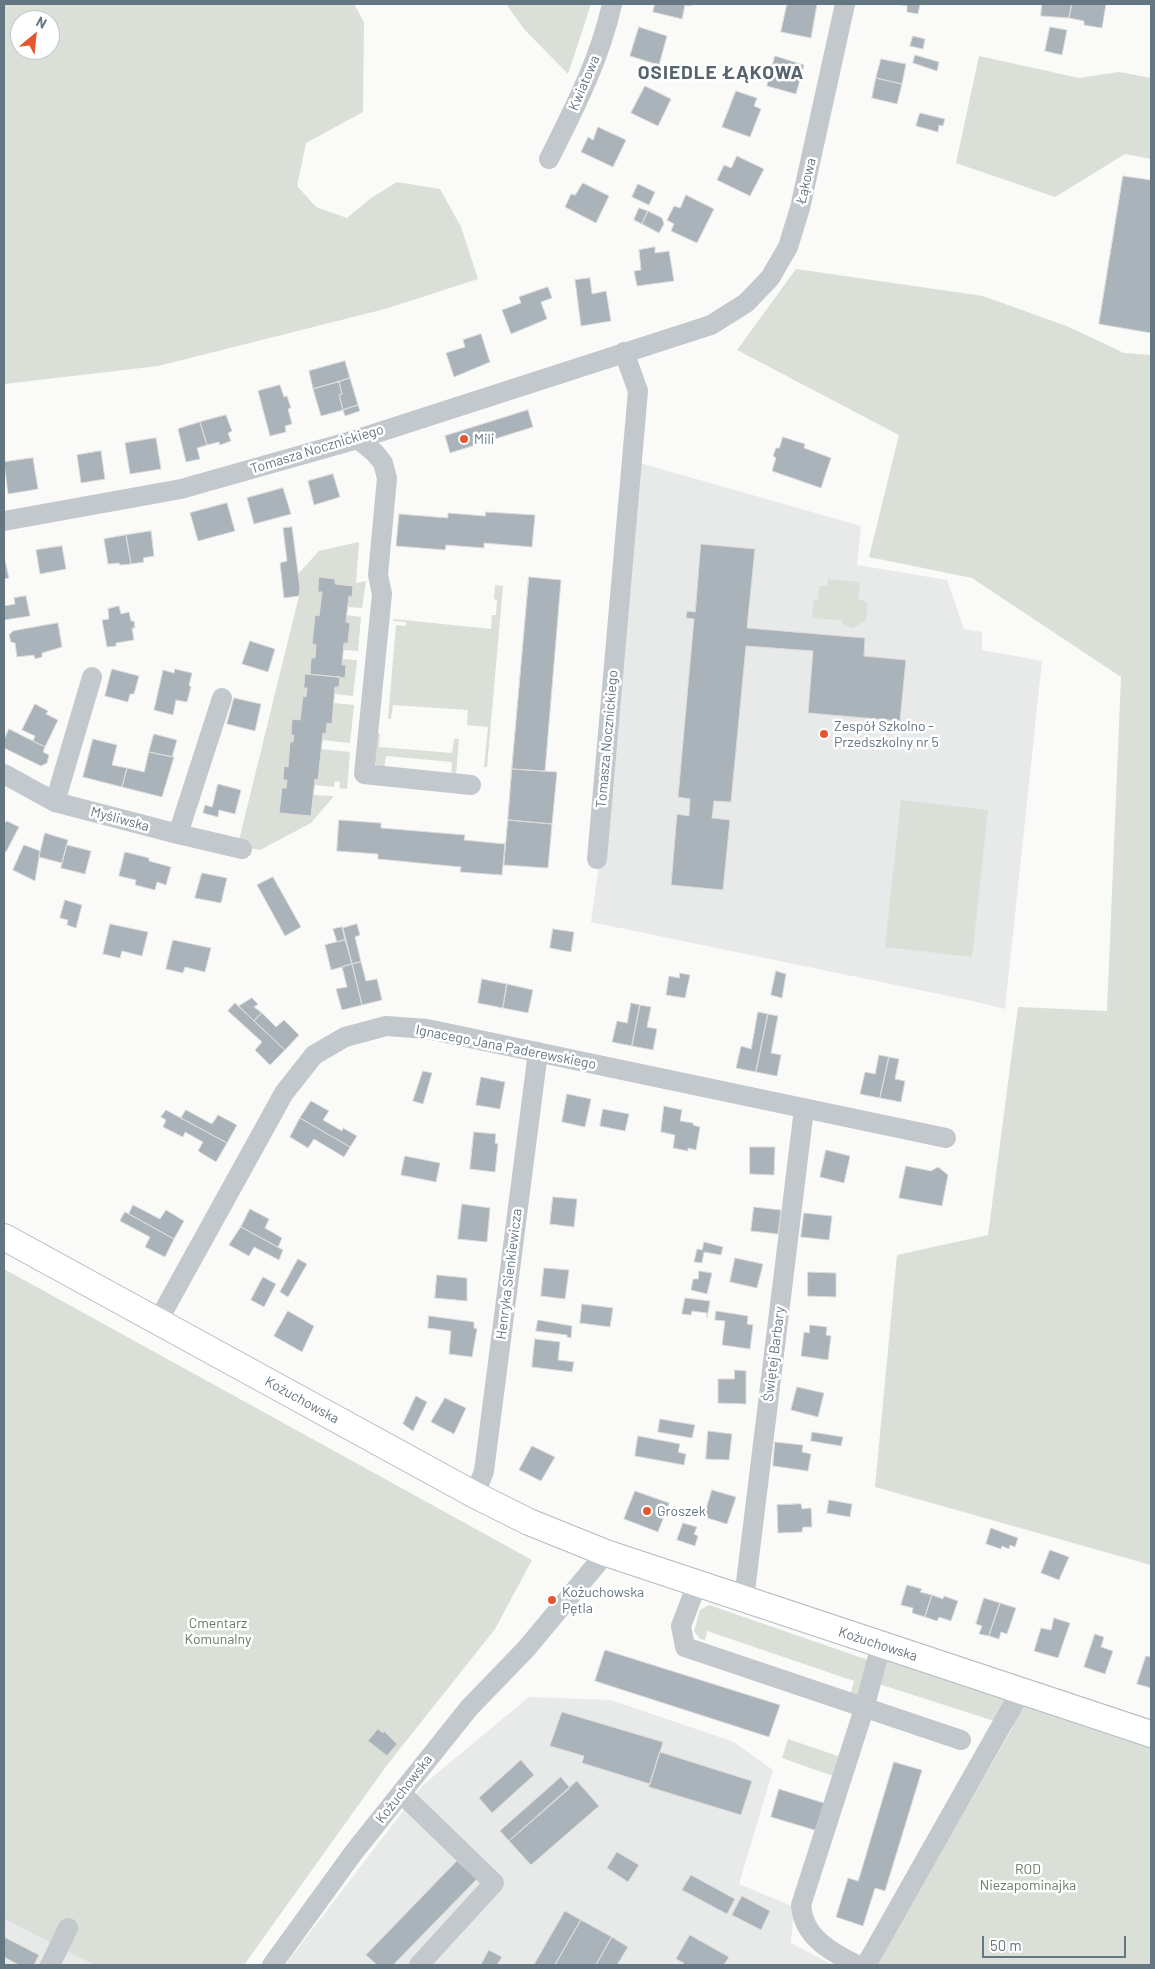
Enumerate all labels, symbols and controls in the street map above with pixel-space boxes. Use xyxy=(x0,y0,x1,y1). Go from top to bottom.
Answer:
north arrow xyxy=(10,10,60,60)
text: N xyxy=(34,13,50,32)
street label: Kwiatowa xyxy=(565,53,603,113)
district label: OSIEDLE ŁĄKOWA xyxy=(636,62,806,84)
street label: Łąkowa xyxy=(793,156,819,206)
street label: Tomasza Nocznickiego xyxy=(248,421,386,477)
place label: Mili xyxy=(474,431,494,447)
marker: Mili xyxy=(458,433,470,445)
street label: Tomasza Nocznickiego xyxy=(593,669,621,809)
place label: Zespół Szkolno - Przedszkolny nr 5 xyxy=(834,718,939,750)
marker: Zespół Szkolno - Przedszkolny nr 5 xyxy=(818,728,830,740)
street label: Myśliwska xyxy=(89,803,151,835)
street label: Ignacego Jana Paderewskiego xyxy=(414,1021,598,1073)
street label: Henryka Sienkiewicza xyxy=(493,1208,525,1340)
street label: Świętej Barbary xyxy=(760,1306,788,1402)
street label: Kożuchowska xyxy=(262,1373,342,1427)
place label: Groszek xyxy=(657,1503,706,1519)
marker: Groszek xyxy=(641,1505,653,1517)
place label: Kożuchowska Pętla xyxy=(562,1584,644,1616)
marker: Kożuchowska Pętla xyxy=(546,1594,558,1606)
park label: Cmentarz Komunalny xyxy=(185,1615,251,1648)
street label: Kożuchowska xyxy=(836,1623,920,1665)
street label: Kożuchowska xyxy=(372,1751,436,1827)
park label: ROD Niezapominajka xyxy=(980,1861,1076,1894)
scale bar xyxy=(985,1926,1129,1958)
text: 50 m xyxy=(990,1936,1022,1954)

